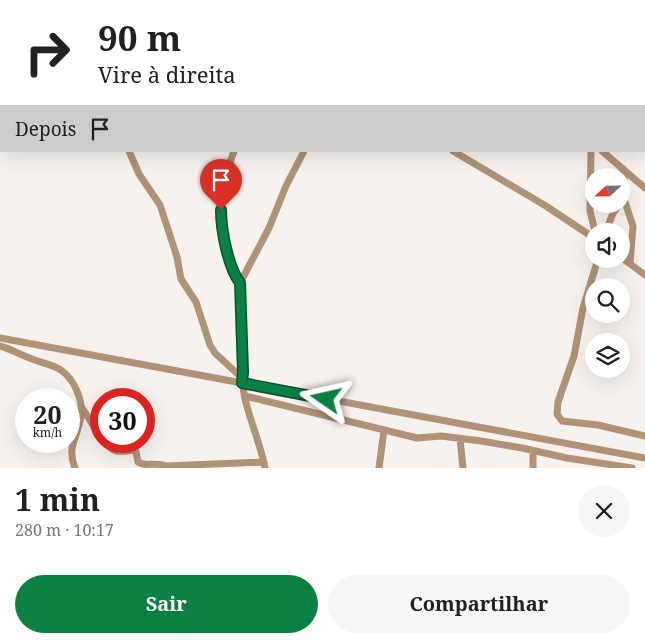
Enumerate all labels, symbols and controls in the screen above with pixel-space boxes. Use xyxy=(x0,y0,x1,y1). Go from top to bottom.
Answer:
text: 90 m xyxy=(98,14,181,61)
icon: right xyxy=(15,20,80,85)
text: Vire à direita xyxy=(98,59,236,89)
icon: arrive xyxy=(86,115,114,143)
text: Depois xyxy=(15,116,76,142)
pin xyxy=(200,159,242,210)
icon: arrive xyxy=(207,166,235,194)
north arrow xyxy=(585,168,630,212)
map controls xyxy=(585,168,630,378)
button: sound xyxy=(585,223,630,268)
button: search xyxy=(585,278,630,323)
button: layers xyxy=(585,333,630,378)
position arrow xyxy=(299,372,351,424)
speed limit sign: 30 xyxy=(90,388,155,453)
text: 20 xyxy=(33,397,62,431)
text: km/h xyxy=(33,424,62,441)
text: 1 min xyxy=(15,479,100,520)
button: close xyxy=(578,485,630,537)
text: 280 m · 10:17 xyxy=(15,519,114,541)
button: Sair xyxy=(15,575,318,633)
button: Compartilhar xyxy=(328,575,630,633)

